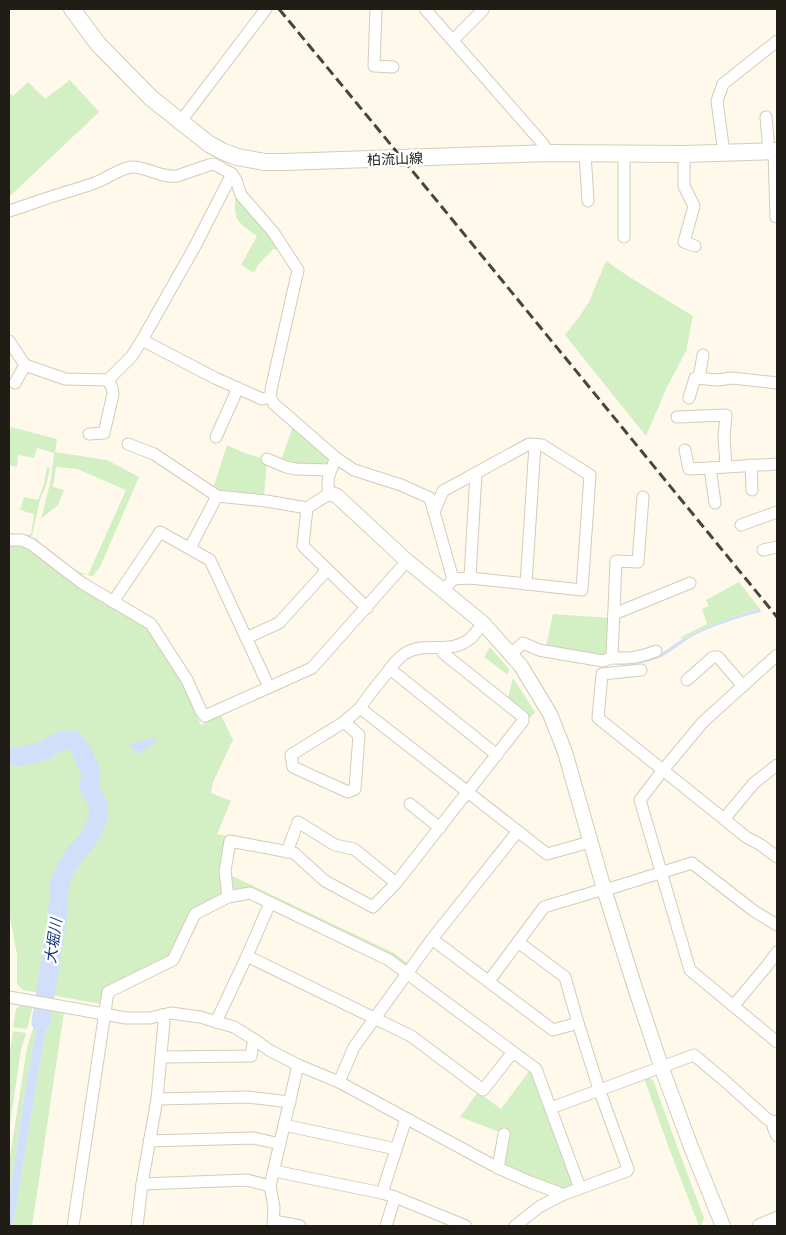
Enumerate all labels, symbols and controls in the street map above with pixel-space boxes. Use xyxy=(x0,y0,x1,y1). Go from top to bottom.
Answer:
street label: 柏流山線 xyxy=(367,149,423,169)
water label: 大堀川 xyxy=(40,915,66,965)

